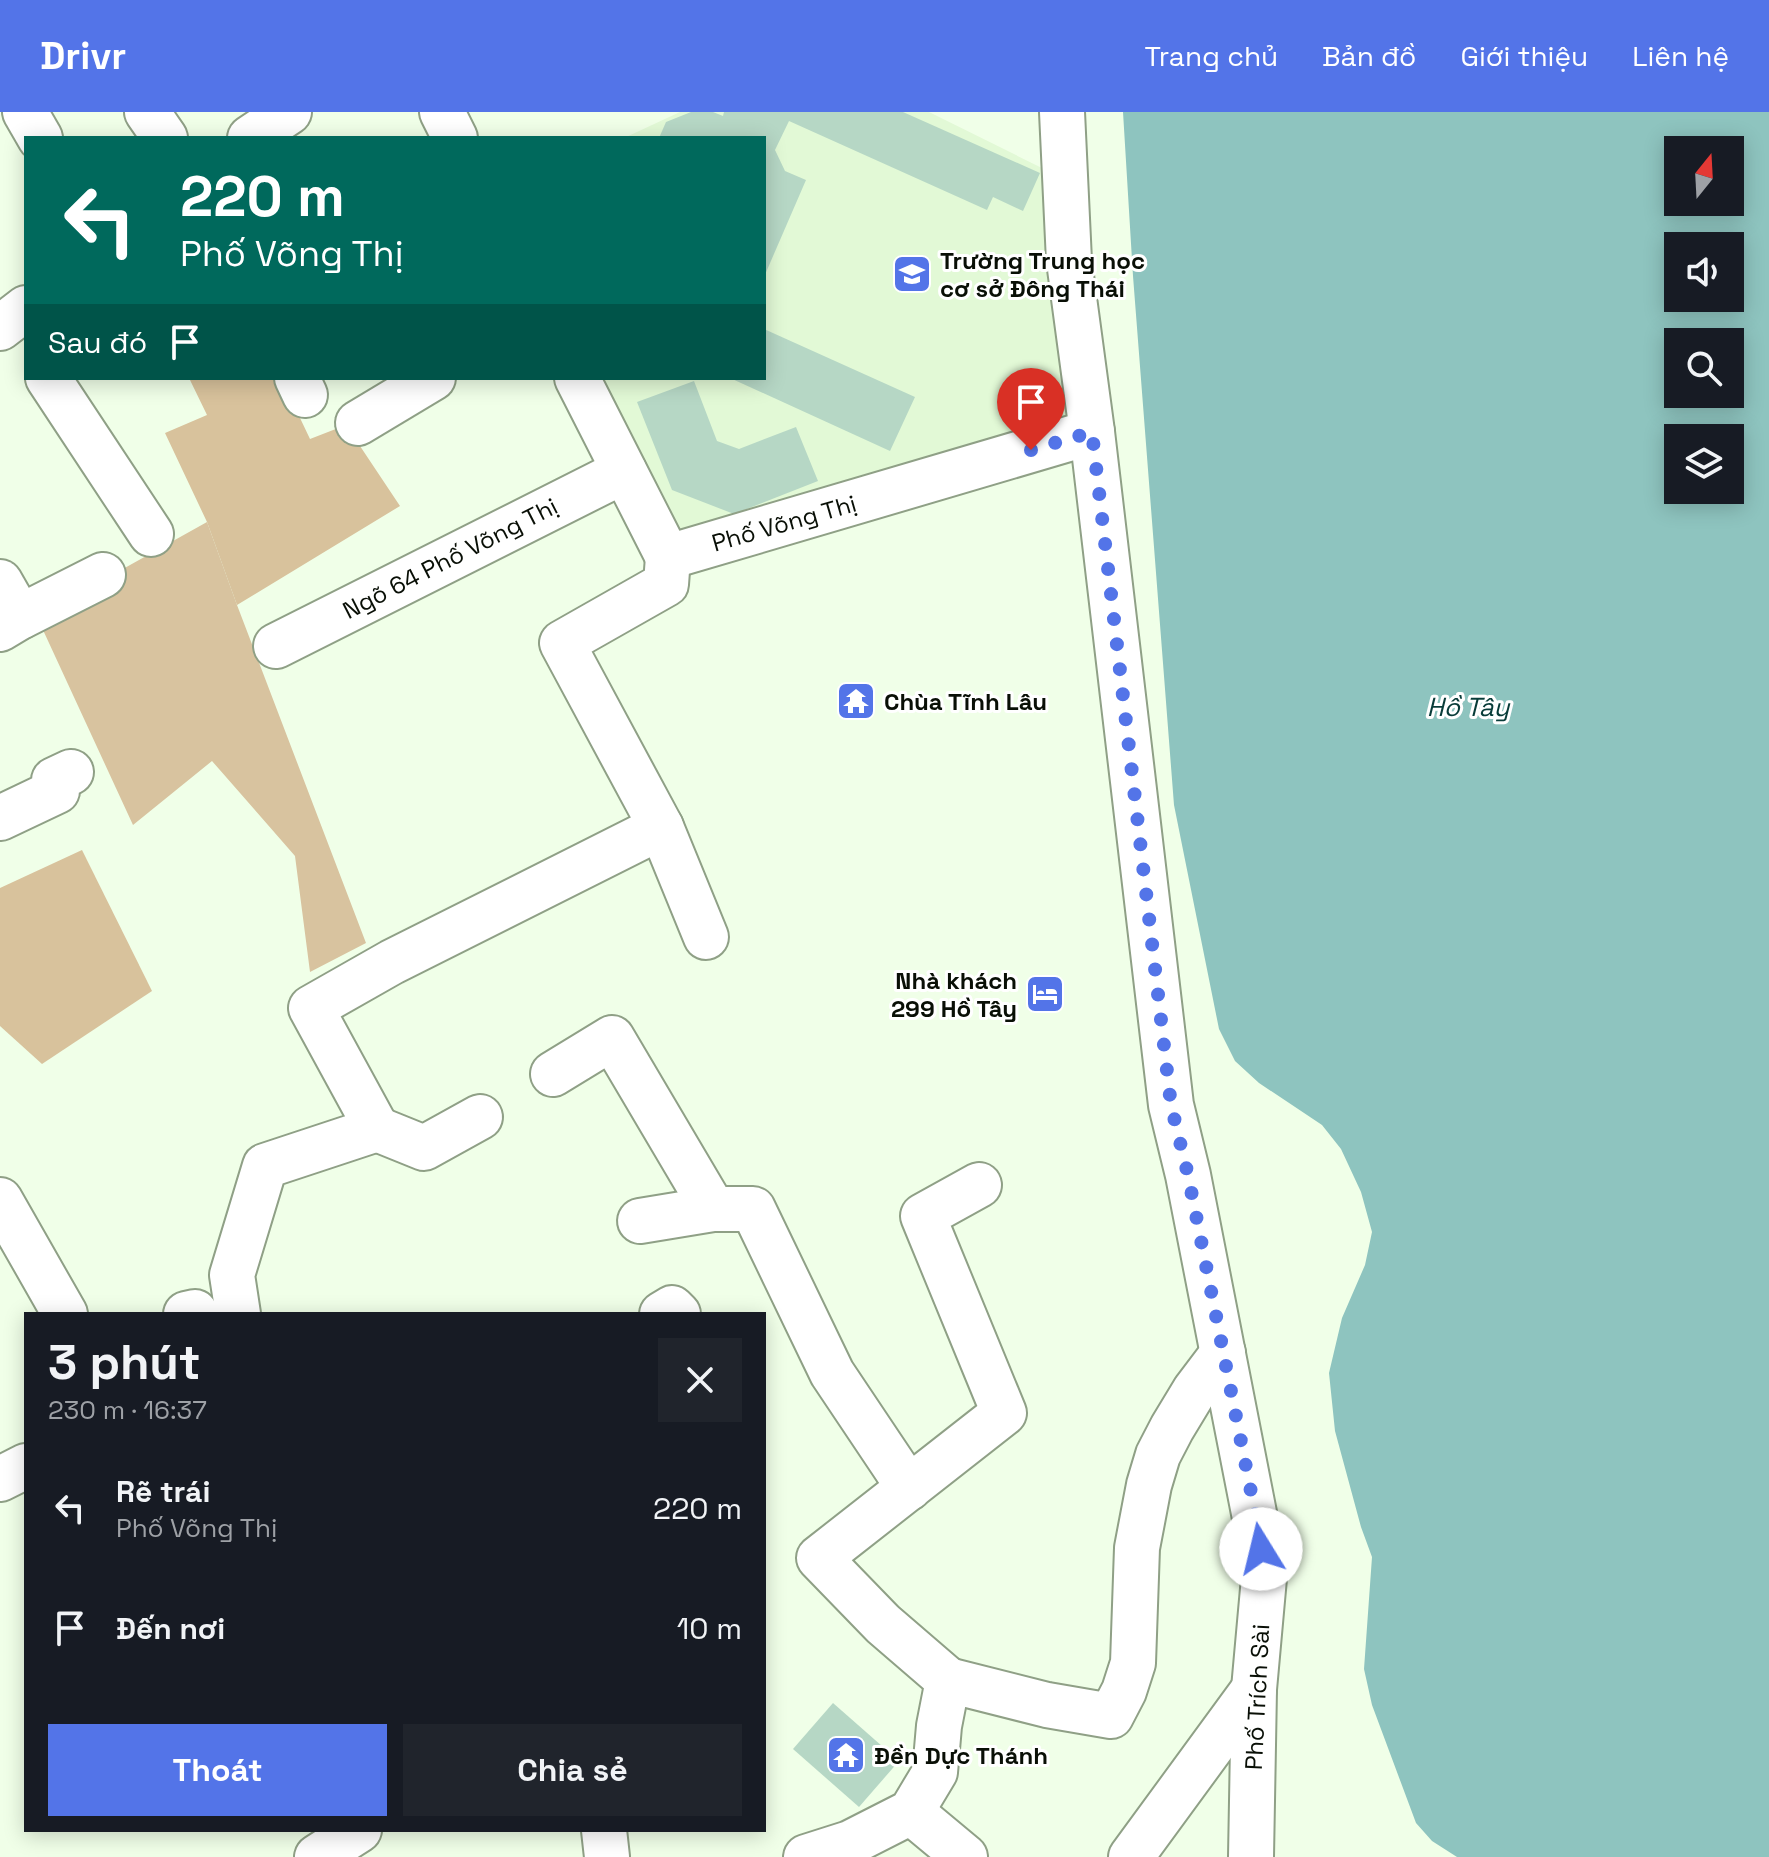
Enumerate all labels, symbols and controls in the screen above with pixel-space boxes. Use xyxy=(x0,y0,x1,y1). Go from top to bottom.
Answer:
text: Drivr xyxy=(40,32,126,80)
text: Trang chủ xyxy=(1144,38,1278,74)
text: Bản đồ xyxy=(1322,38,1416,74)
text: Giới thiệu xyxy=(1460,38,1588,74)
text: Liên hệ xyxy=(1632,38,1729,74)
north arrow xyxy=(1664,136,1744,216)
map controls xyxy=(1664,136,1744,504)
text: 220 m xyxy=(180,161,345,232)
icon: left xyxy=(48,168,152,272)
text: Phố Võng Thị xyxy=(180,231,403,277)
button: sound xyxy=(1664,232,1744,312)
place label: Trường Trung học cơ sở Đông Thái xyxy=(940,245,1145,304)
school or university icon: Trường Trung học cơ sở Đông Thái xyxy=(891,253,933,295)
icon: arrive xyxy=(163,320,207,364)
text: Sau đó xyxy=(48,323,147,362)
button: search xyxy=(1664,328,1744,408)
pin xyxy=(997,368,1065,450)
icon: arrive xyxy=(1009,380,1053,424)
button: layers xyxy=(1664,424,1744,504)
street label: Phố Võng Thị xyxy=(708,488,860,558)
street label: Ngõ 64 Phố Võng Thị xyxy=(337,490,563,626)
temple icon: Chùa Tĩnh Lâu xyxy=(835,680,877,722)
place label: Chùa Tĩnh Lâu xyxy=(884,686,1047,717)
water label: Hồ Tây xyxy=(1427,690,1510,724)
place label: Nhà khách 299 Hồ Tây xyxy=(891,965,1017,1024)
hotel icon: Nhà khách 299 Hồ Tây xyxy=(1024,973,1066,1015)
text: 3 phút xyxy=(48,1332,201,1393)
button: close xyxy=(658,1338,742,1422)
text: 230 m · 16:37 xyxy=(48,1393,207,1427)
text: Rẽ trái xyxy=(116,1472,210,1511)
icon: left xyxy=(48,1486,92,1530)
text: 220 m xyxy=(653,1489,742,1528)
position arrow xyxy=(1219,1507,1303,1591)
text: Phố Võng Thị xyxy=(116,1511,277,1545)
icon: arrive xyxy=(48,1606,92,1650)
text: Đến nơi xyxy=(116,1609,225,1648)
text: 10 m xyxy=(677,1609,742,1648)
street label: Phố Trích Sài xyxy=(1238,1623,1276,1771)
button: Thoát xyxy=(48,1724,387,1816)
button: Chia sẻ xyxy=(403,1724,742,1816)
temple icon: Đền Dực Thánh xyxy=(825,1734,867,1776)
place label: Đền Dực Thánh xyxy=(874,1740,1048,1771)

